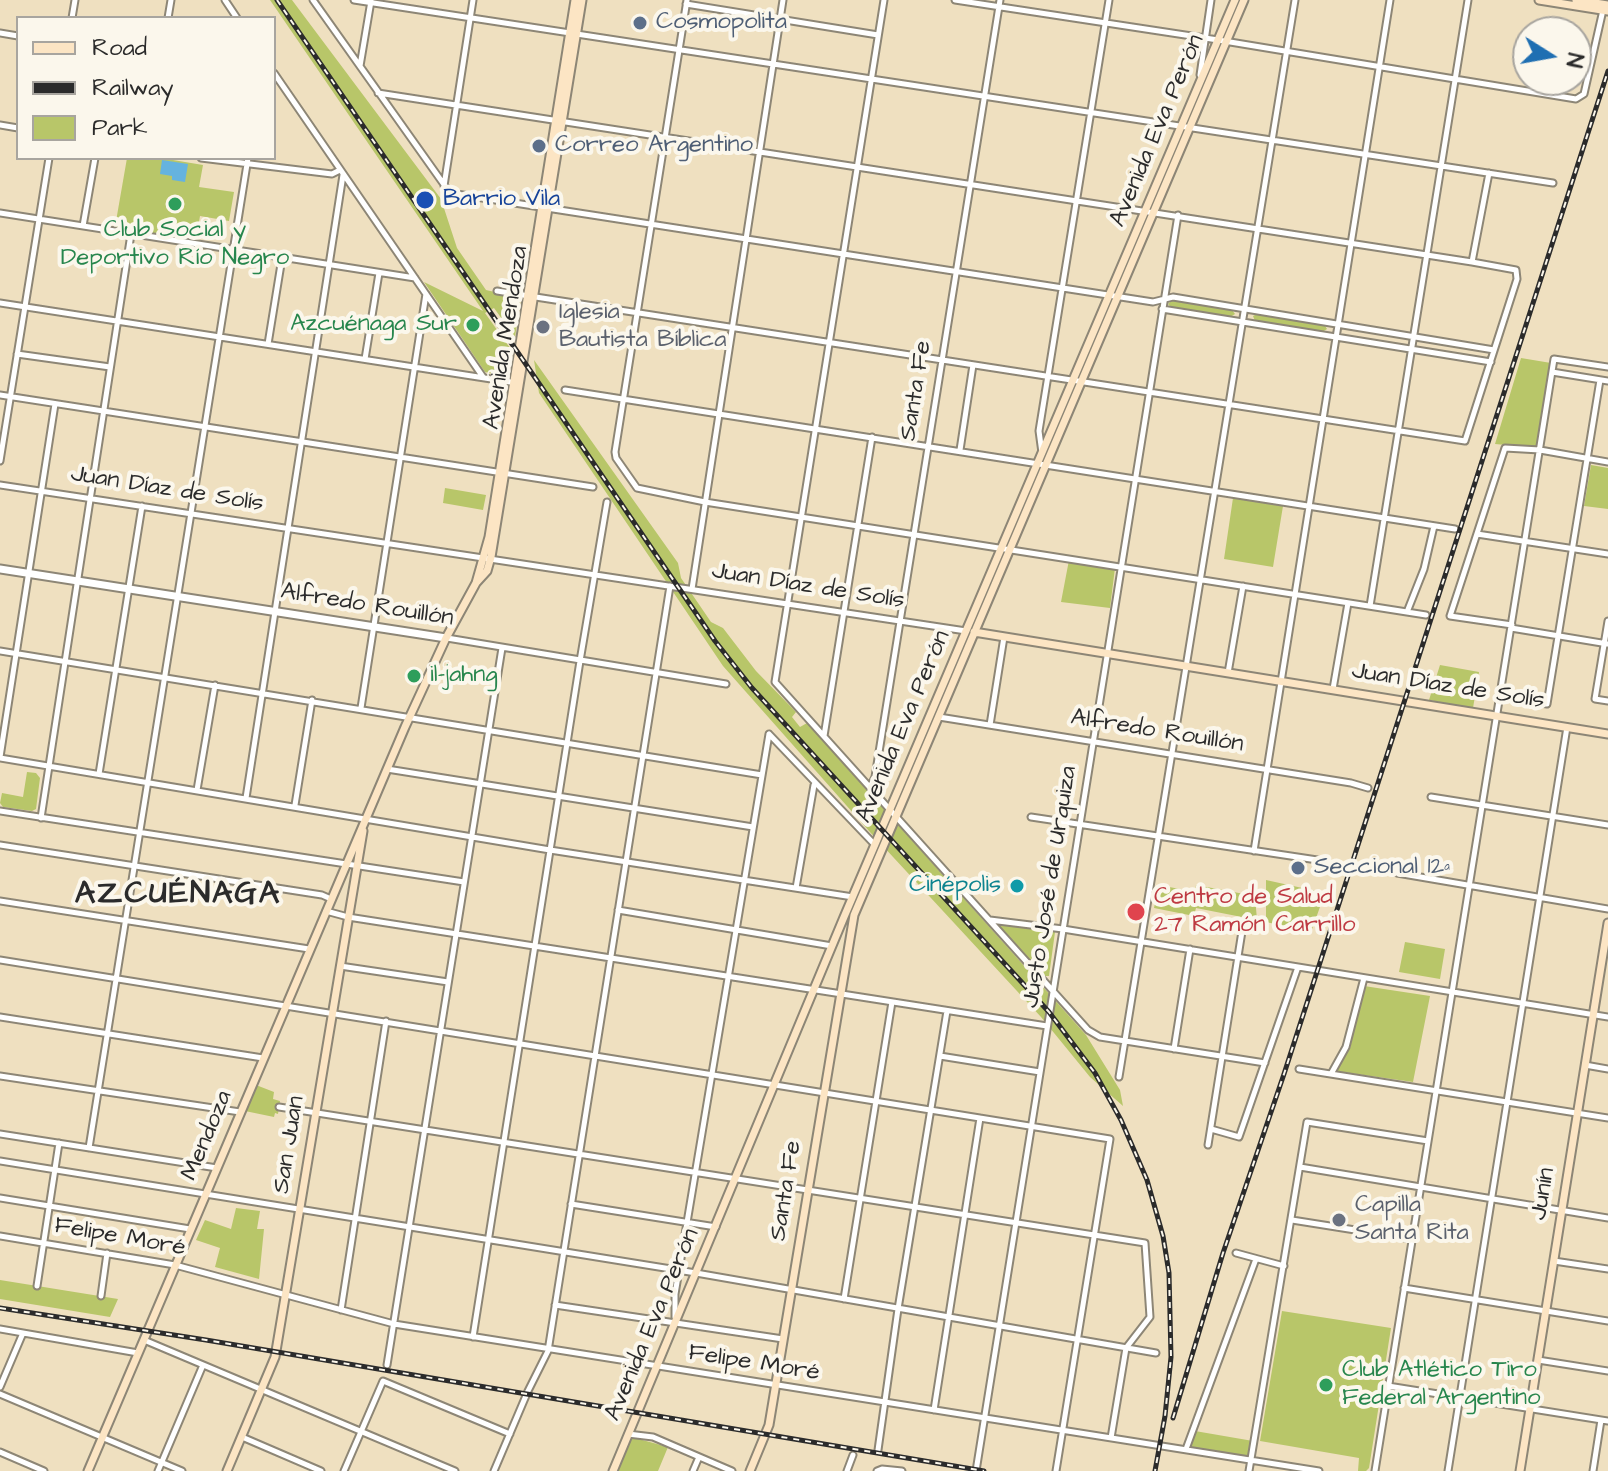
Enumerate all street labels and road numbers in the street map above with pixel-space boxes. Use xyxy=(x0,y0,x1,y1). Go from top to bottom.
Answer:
street label: Avenida Eva Perón xyxy=(1104,31,1212,231)
street label: Avenida Mendoza xyxy=(478,244,536,432)
street label: Santa Fe xyxy=(895,339,939,443)
street label: Juan Díaz de Solís xyxy=(69,461,265,519)
street label: Juan Díaz de Solís xyxy=(710,558,906,616)
street label: Alfredo Rouillón xyxy=(279,578,455,634)
street label: Avenida Eva Perón xyxy=(850,627,958,827)
street label: Juan Díaz de Solís xyxy=(1350,658,1546,716)
street label: Alfredo Rouillón xyxy=(1069,704,1245,760)
street label: Justo José de Urquiza xyxy=(1018,764,1084,1010)
street label: Mendoza xyxy=(176,1087,240,1185)
street label: San Juan xyxy=(268,1094,312,1196)
street label: Santa Fe xyxy=(765,1139,809,1243)
street label: Junín xyxy=(1526,1166,1562,1222)
street label: Felipe Moré xyxy=(52,1212,188,1264)
street label: Avenida Eva Perón xyxy=(599,1225,707,1425)
street label: Felipe Moré xyxy=(686,1339,822,1389)

